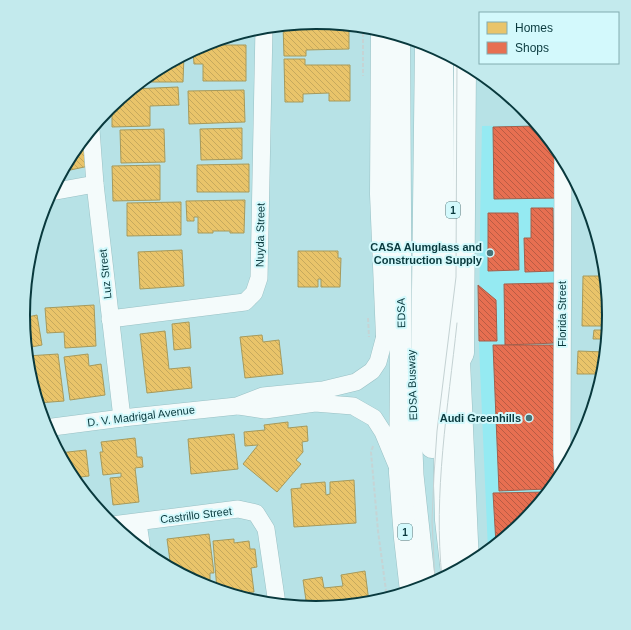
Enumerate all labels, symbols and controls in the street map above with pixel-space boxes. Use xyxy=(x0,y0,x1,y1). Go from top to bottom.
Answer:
legend xyxy=(479,12,619,64)
text: Homes xyxy=(515,21,553,35)
text: Shops xyxy=(515,41,549,55)
road number: 1 xyxy=(446,202,460,218)
street label: Nuyda Street xyxy=(253,203,267,267)
place label: CASA Alumglass and Construction Supply xyxy=(370,241,483,266)
street label: Luz Street xyxy=(96,248,114,300)
marker: CASA Alumglass and Construction Supply xyxy=(485,248,495,258)
street label: Florida Street xyxy=(556,281,568,347)
street label: EDSA xyxy=(395,297,407,328)
street label: EDSA Busway xyxy=(405,349,419,421)
street label: D. V. Madrigal Avenue xyxy=(87,403,195,429)
place label: Audi Greenhills xyxy=(440,412,521,424)
marker: Audi Greenhills xyxy=(524,413,534,423)
street label: Castrillo Street xyxy=(159,505,233,525)
road number: 1 xyxy=(398,524,412,540)

